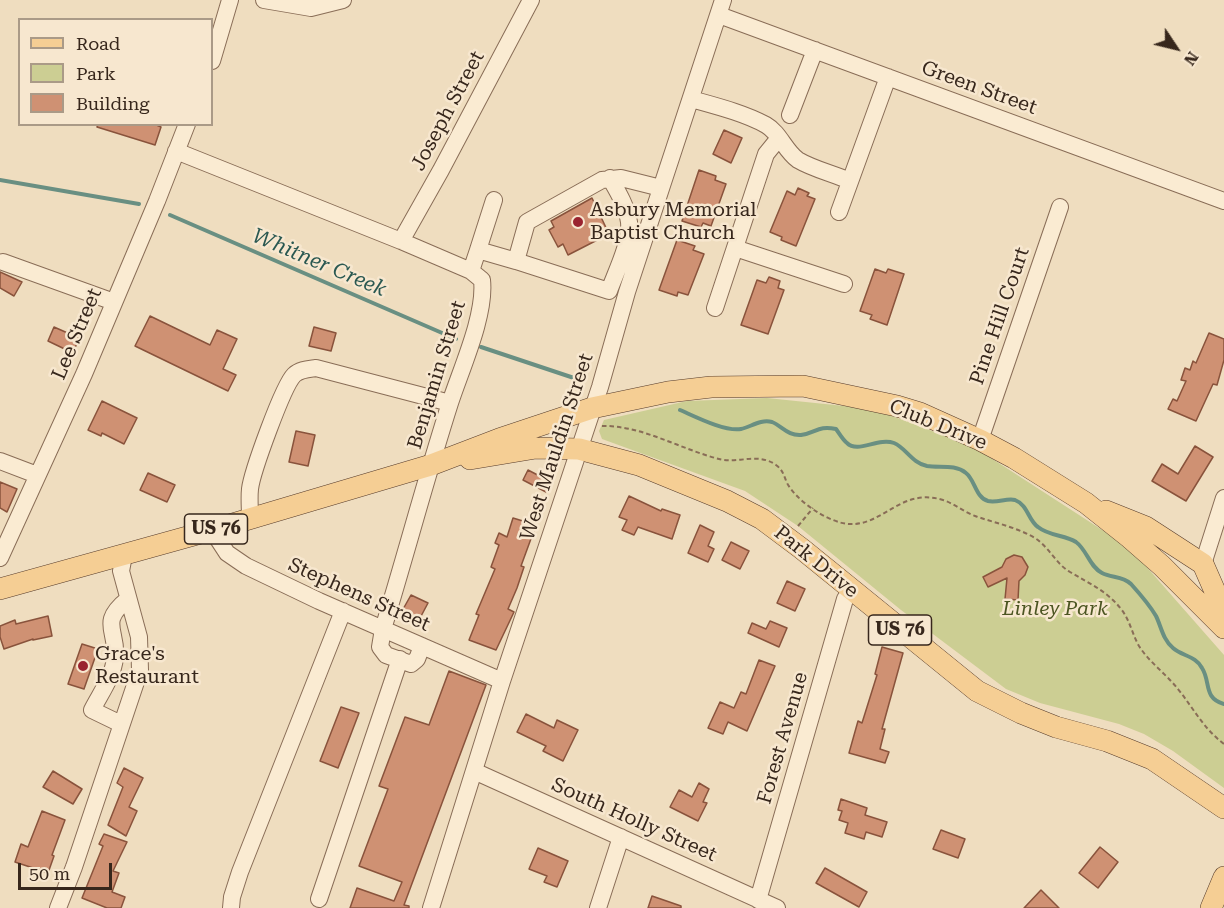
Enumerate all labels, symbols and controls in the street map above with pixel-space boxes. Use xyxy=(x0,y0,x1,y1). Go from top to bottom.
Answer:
legend xyxy=(18,18,213,126)
north arrow xyxy=(1146,18,1206,78)
text: Road xyxy=(76,33,120,54)
street label: Joseph Street xyxy=(406,47,490,175)
text: N xyxy=(1180,48,1202,69)
street label: Green Street xyxy=(918,56,1040,120)
text: Park xyxy=(76,63,116,84)
text: Building xyxy=(76,93,150,114)
place label: Asbury Memorial Baptist Church xyxy=(590,198,757,245)
marker: Asbury Memorial Baptist Church xyxy=(571,215,585,229)
water label: Whitner Creek xyxy=(248,223,390,303)
street label: Pine Hill Court xyxy=(965,244,1035,388)
street label: Lee Street xyxy=(47,285,107,383)
street label: Benjamin Street xyxy=(403,298,471,452)
street label: West Mauldin Street xyxy=(515,350,599,544)
street label: Club Drive xyxy=(886,395,990,455)
road number: US 76 xyxy=(184,514,248,544)
street label: Park Drive xyxy=(769,521,863,603)
street label: Stephens Street xyxy=(285,553,433,637)
park label: Linley Park xyxy=(1002,597,1108,621)
road number: US 76 xyxy=(868,615,932,645)
place label: Grace's Restaurant xyxy=(95,642,199,689)
marker: Grace's Restaurant xyxy=(76,659,90,673)
street label: Forest Avenue xyxy=(753,669,813,807)
street label: South Holly Street xyxy=(548,773,720,867)
scale bar xyxy=(21,851,116,889)
text: 50 m xyxy=(29,863,70,884)

